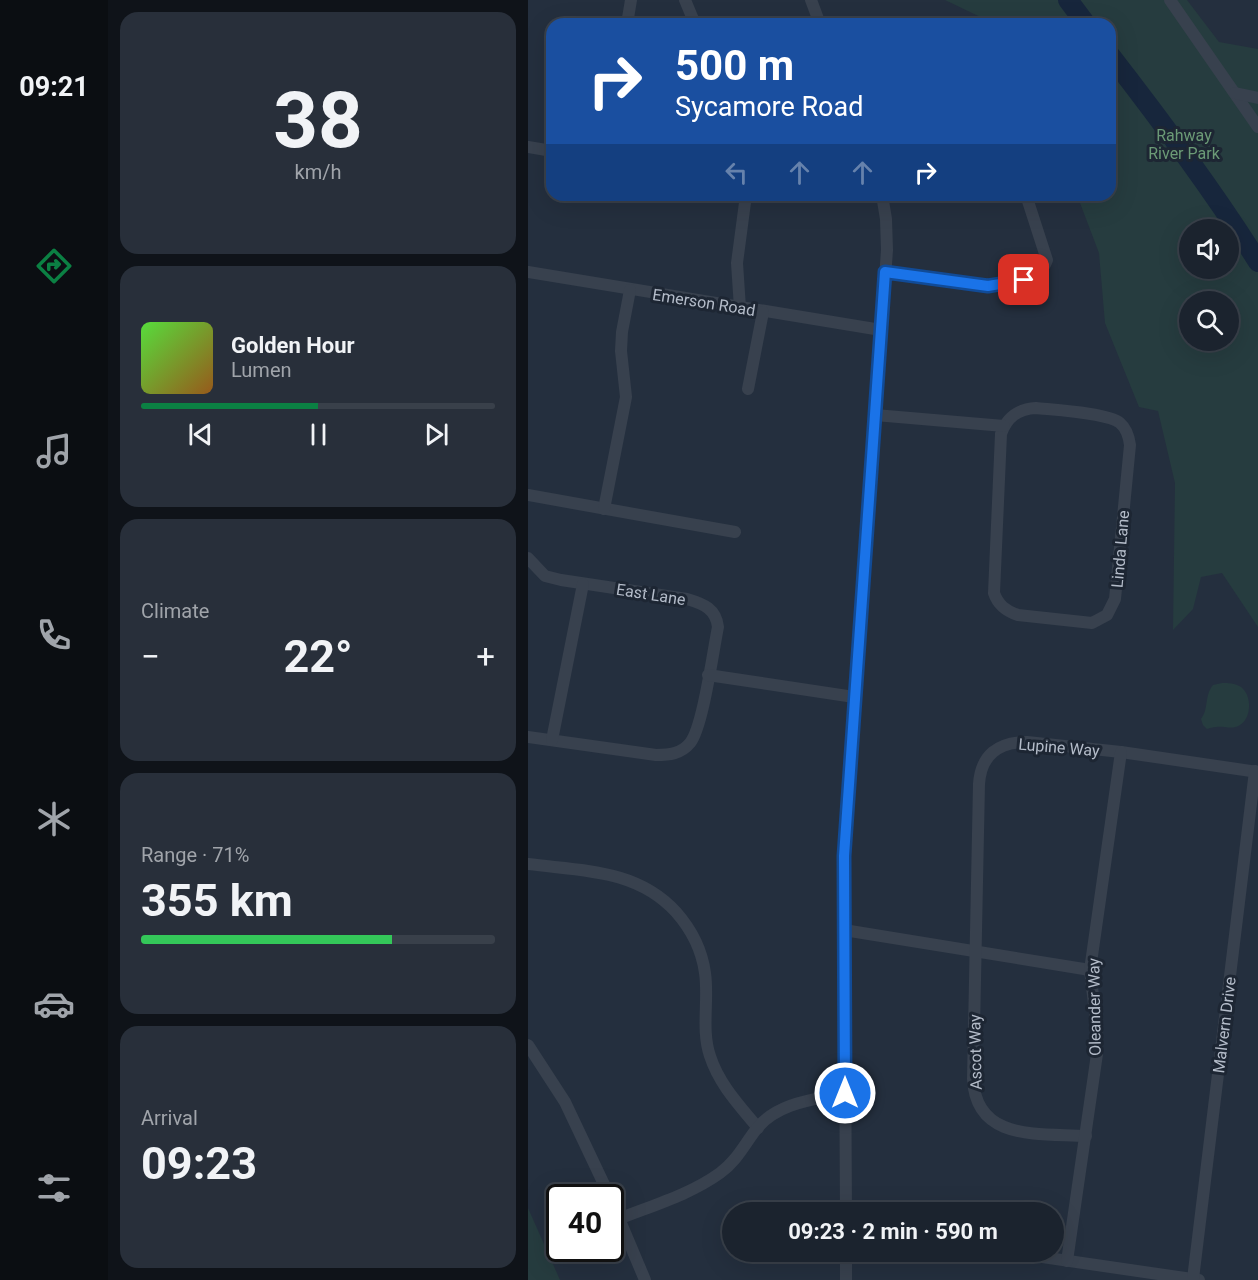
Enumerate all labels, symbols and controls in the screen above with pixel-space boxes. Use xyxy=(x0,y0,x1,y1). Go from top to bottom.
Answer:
text: 500 m xyxy=(675,41,794,90)
icon: right xyxy=(576,42,654,120)
text: 09:21 xyxy=(19,71,89,103)
text: 38 xyxy=(273,75,363,166)
text: Sycamore Road xyxy=(675,91,863,123)
park label: Rahway River Park xyxy=(1148,126,1221,163)
icon: left xyxy=(720,156,753,189)
icon: ahead xyxy=(783,156,816,189)
icon: ahead xyxy=(846,156,879,189)
icon: right xyxy=(909,156,942,189)
text: km/h xyxy=(295,160,341,184)
map controls xyxy=(1179,219,1239,351)
button: sound xyxy=(1179,219,1239,279)
icon: directions xyxy=(33,245,75,287)
pin xyxy=(998,254,1049,305)
icon: arrive xyxy=(1007,263,1040,296)
street label: Emerson Road xyxy=(651,285,757,320)
button: search xyxy=(1179,291,1239,351)
text: Golden Hour xyxy=(231,333,355,358)
text: Lumen xyxy=(231,358,292,382)
icon: previous xyxy=(184,418,217,451)
icon: pause xyxy=(302,418,335,451)
icon: next xyxy=(420,418,453,451)
icon: music xyxy=(33,430,75,472)
street label: Linda Lane xyxy=(1108,510,1133,589)
street label: East Lane xyxy=(615,580,687,609)
text: Climate xyxy=(141,599,209,623)
icon: phone xyxy=(33,614,75,656)
text: 22° xyxy=(283,630,353,683)
text: − xyxy=(141,637,160,676)
text: + xyxy=(476,637,495,676)
street label: Lupine Way xyxy=(1018,734,1101,761)
icon: climate xyxy=(33,798,75,840)
text: Range · 71% xyxy=(141,843,249,867)
text: 355 km xyxy=(141,874,293,927)
street label: Oleander Way xyxy=(1084,957,1105,1056)
street label: Malvern Drive xyxy=(1209,976,1240,1074)
icon: car xyxy=(33,983,75,1025)
street label: Ascot Way xyxy=(965,1014,986,1090)
position arrow xyxy=(813,1061,877,1125)
text: Arrival xyxy=(141,1106,198,1130)
text: 09:23 xyxy=(141,1137,257,1190)
icon: filters xyxy=(33,1167,75,1209)
speed limit sign: 40 xyxy=(546,1184,624,1262)
text: 09:23 · 2 min · 590 m xyxy=(788,1219,998,1244)

